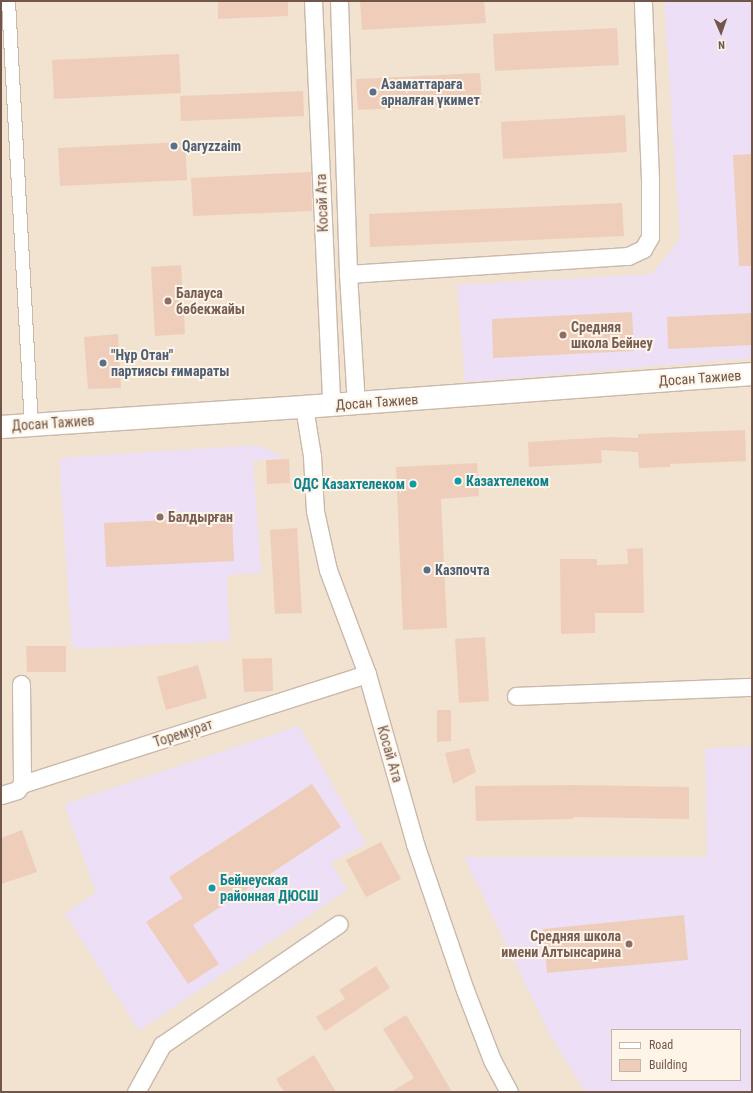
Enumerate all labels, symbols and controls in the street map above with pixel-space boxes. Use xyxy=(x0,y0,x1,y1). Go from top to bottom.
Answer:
north arrow xyxy=(701,12,741,52)
text: N xyxy=(718,38,725,51)
place label: Азаматтараға арналған үкимет xyxy=(381,76,480,108)
marker: Азаматтараға арналған үкимет xyxy=(368,87,378,97)
place label: Qaryzzaim xyxy=(182,138,241,154)
marker: Qaryzzaim xyxy=(169,141,179,151)
street label: Косай Ата xyxy=(313,173,331,233)
place label: Балауса бөбекжайы xyxy=(176,285,245,318)
marker: Балауса бөбекжайы xyxy=(163,296,173,306)
place label: Средняя школа Бейнеу xyxy=(571,319,653,352)
marker: Средняя школа Бейнеу xyxy=(558,330,568,340)
place label: "Нұр Отан" партиясы ғимараты xyxy=(111,347,229,380)
marker: "Нұр Отан" партиясы ғимараты xyxy=(98,358,108,368)
street label: Досан Тажиев xyxy=(658,367,742,389)
street label: Досан Тажиев xyxy=(335,391,419,413)
street label: Досан Тажиев xyxy=(11,412,95,434)
place label: Казахтелеком xyxy=(466,473,549,489)
place label: ОДС Казахтелеком xyxy=(294,476,405,492)
marker: Казахтелеком xyxy=(453,476,463,486)
marker: ОДС Казахтелеком xyxy=(408,479,418,489)
place label: Балдырған xyxy=(168,509,233,525)
marker: Балдырған xyxy=(155,512,165,522)
place label: Казпочта xyxy=(435,562,489,578)
marker: Казпочта xyxy=(422,565,432,575)
street label: Торемурат xyxy=(151,716,215,750)
street label: Косай Ата xyxy=(374,724,406,784)
place label: Бейнеуская районная ДЮСШ xyxy=(220,872,318,904)
marker: Бейнеуская районная ДЮСШ xyxy=(207,883,217,893)
place label: Средняя школа имени Алтынсарина xyxy=(501,928,621,960)
marker: Средняя школа имени Алтынсарина xyxy=(624,939,634,949)
legend xyxy=(611,1029,741,1081)
text: Road xyxy=(649,1038,673,1052)
text: Building xyxy=(649,1058,687,1072)

